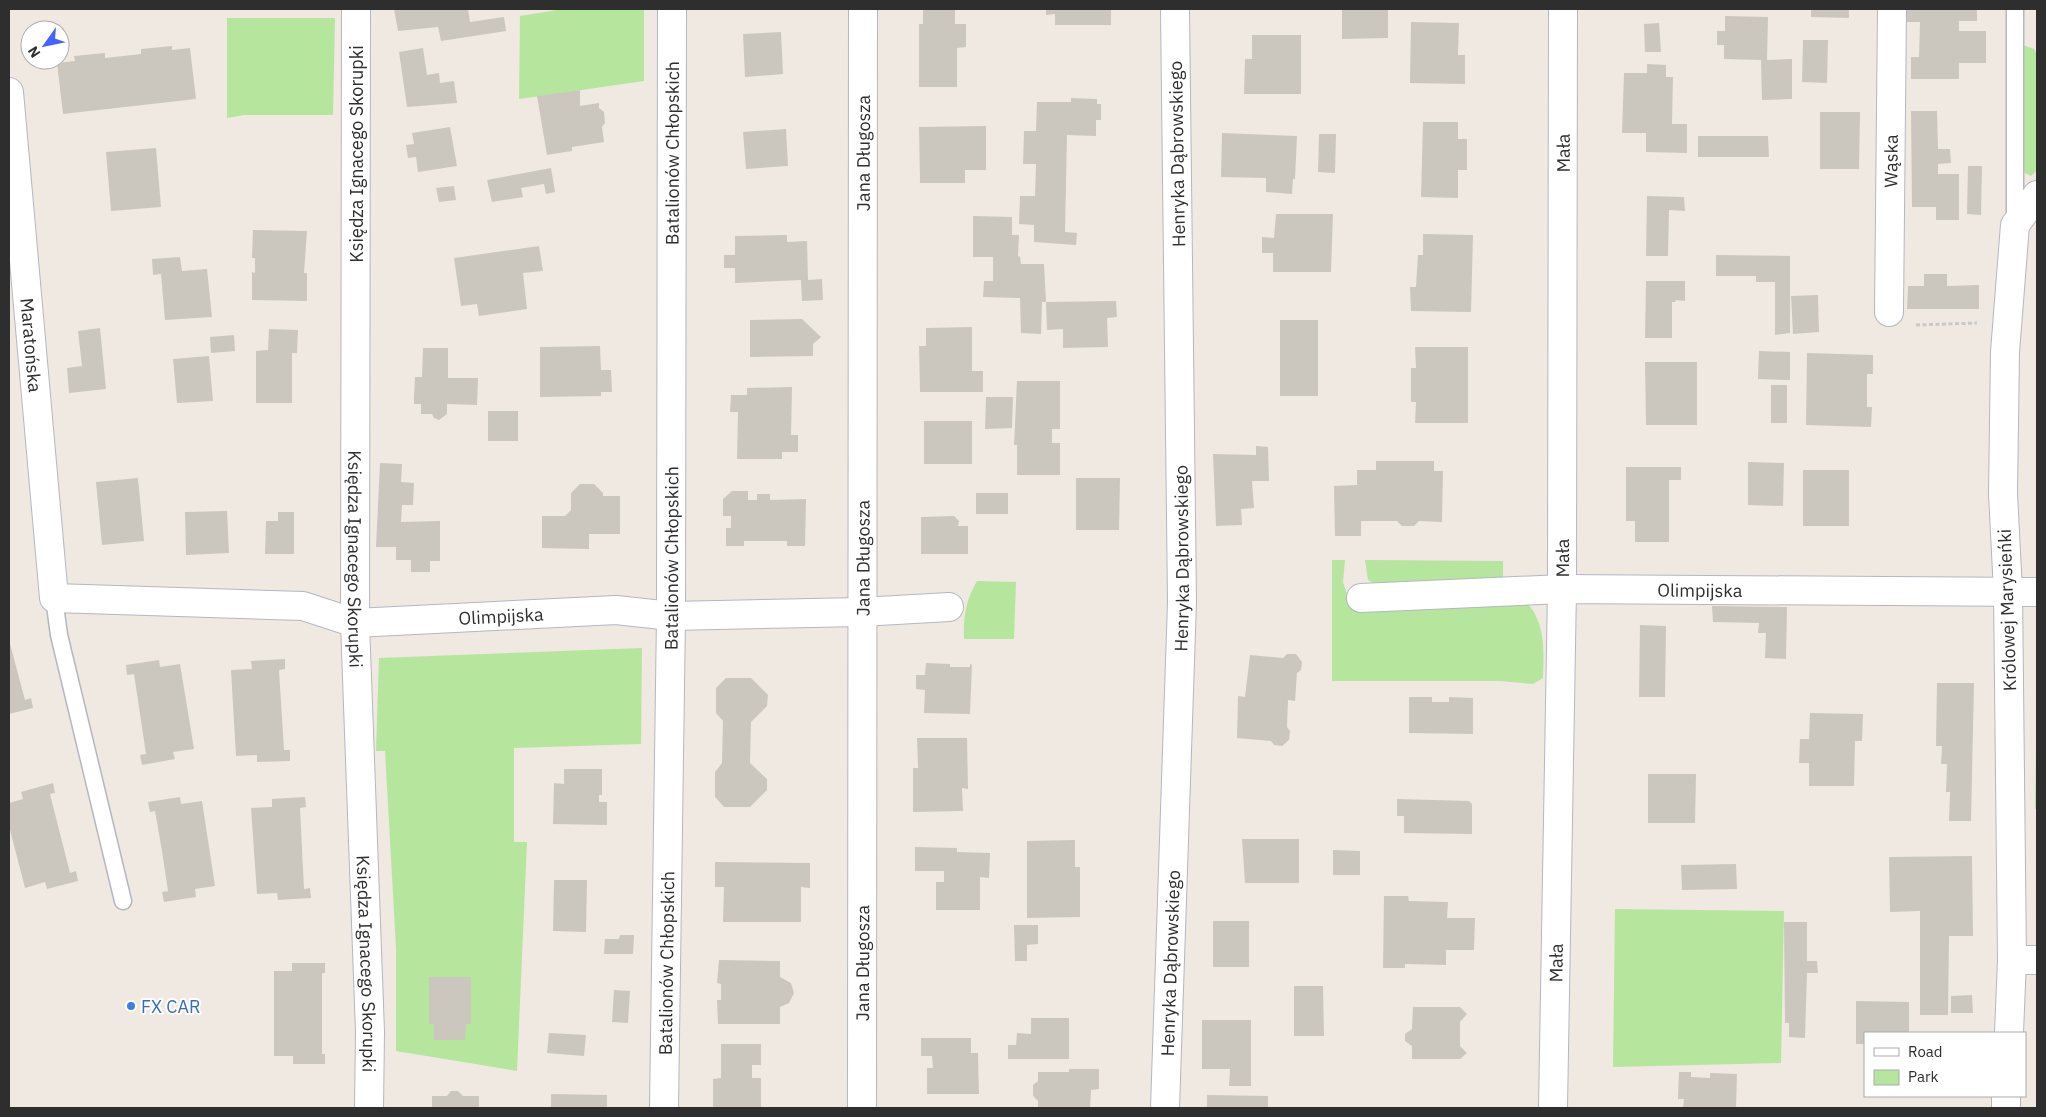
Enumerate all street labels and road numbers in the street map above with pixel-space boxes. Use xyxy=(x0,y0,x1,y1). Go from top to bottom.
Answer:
street label: Księdza Ignacego Skorupki xyxy=(345,45,368,263)
street label: Batalionów Chłopskich xyxy=(660,61,683,245)
street label: Henryka Dąbrowskiego xyxy=(1164,61,1190,247)
street label: Jana Długosza xyxy=(851,94,874,211)
street label: Mała xyxy=(1551,133,1574,173)
street label: Wąska xyxy=(1879,134,1902,188)
street label: Maratońska xyxy=(16,297,47,394)
street label: Księdza Ignacego Skorupki xyxy=(343,450,368,668)
street label: Henryka Dąbrowskiego xyxy=(1169,465,1194,652)
street label: Batalionów Chłopskich xyxy=(659,466,683,650)
street label: Jana Długosza xyxy=(851,499,874,616)
street label: Królowej Marysieńki xyxy=(1993,528,2021,692)
street label: Mała xyxy=(1551,538,1574,578)
street label: Olimpijska xyxy=(1657,578,1743,602)
street label: Olimpijska xyxy=(458,602,544,629)
street label: Księdza Ignacego Skorupki xyxy=(352,855,382,1073)
street label: Henryka Dąbrowskiego xyxy=(1155,869,1184,1057)
street label: Batalionów Chłopskich xyxy=(653,871,679,1055)
street label: Jana Długosza xyxy=(851,904,874,1021)
street label: Mała xyxy=(1544,943,1567,983)

